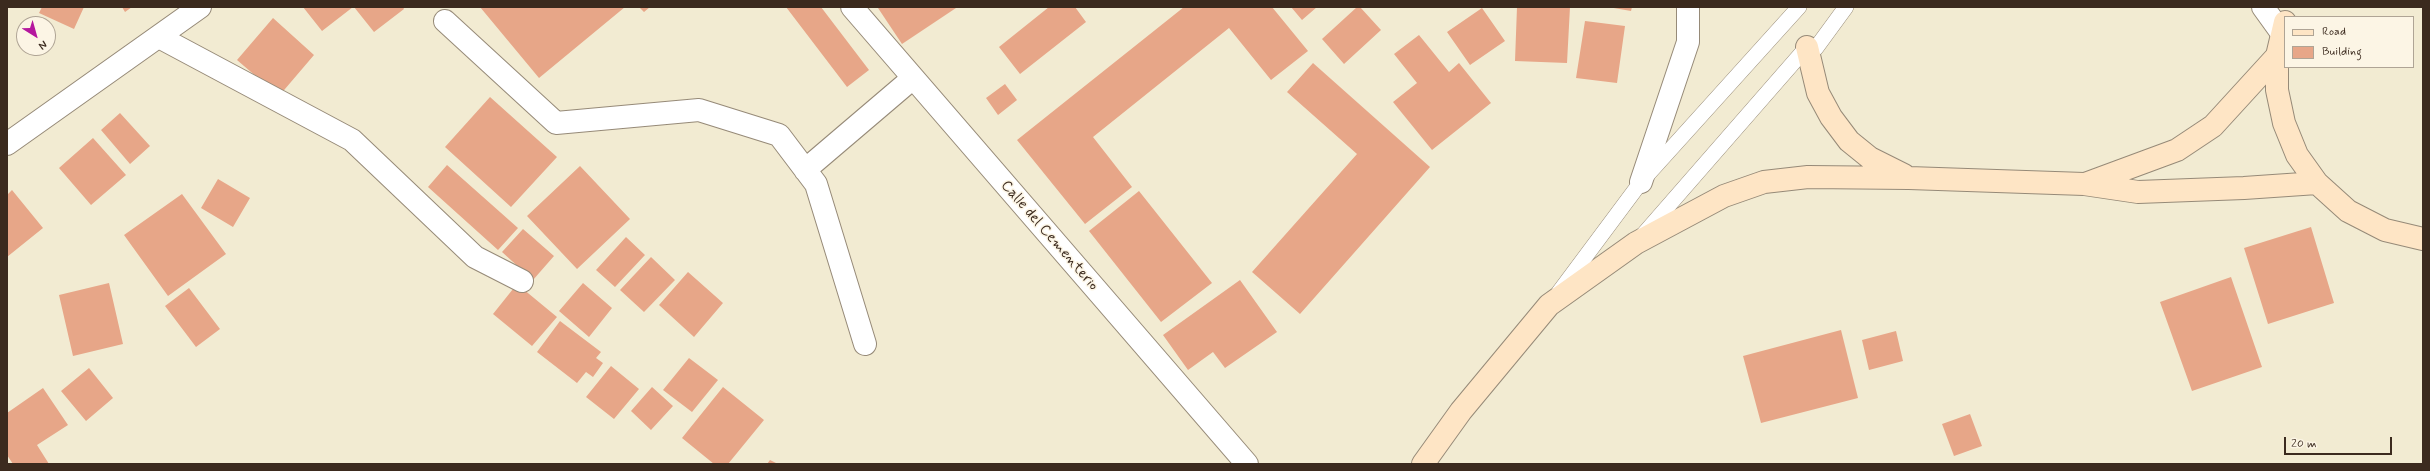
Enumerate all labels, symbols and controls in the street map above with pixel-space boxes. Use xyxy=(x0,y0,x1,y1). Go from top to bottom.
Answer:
north arrow xyxy=(16,16,56,56)
legend xyxy=(2284,16,2414,68)
text: Road xyxy=(2322,24,2346,40)
text: N xyxy=(35,37,50,53)
text: Building xyxy=(2322,44,2362,60)
street label: Calle del Cementerio xyxy=(996,177,1102,295)
scale bar xyxy=(2286,429,2394,455)
text: 20 m xyxy=(2291,436,2317,452)

